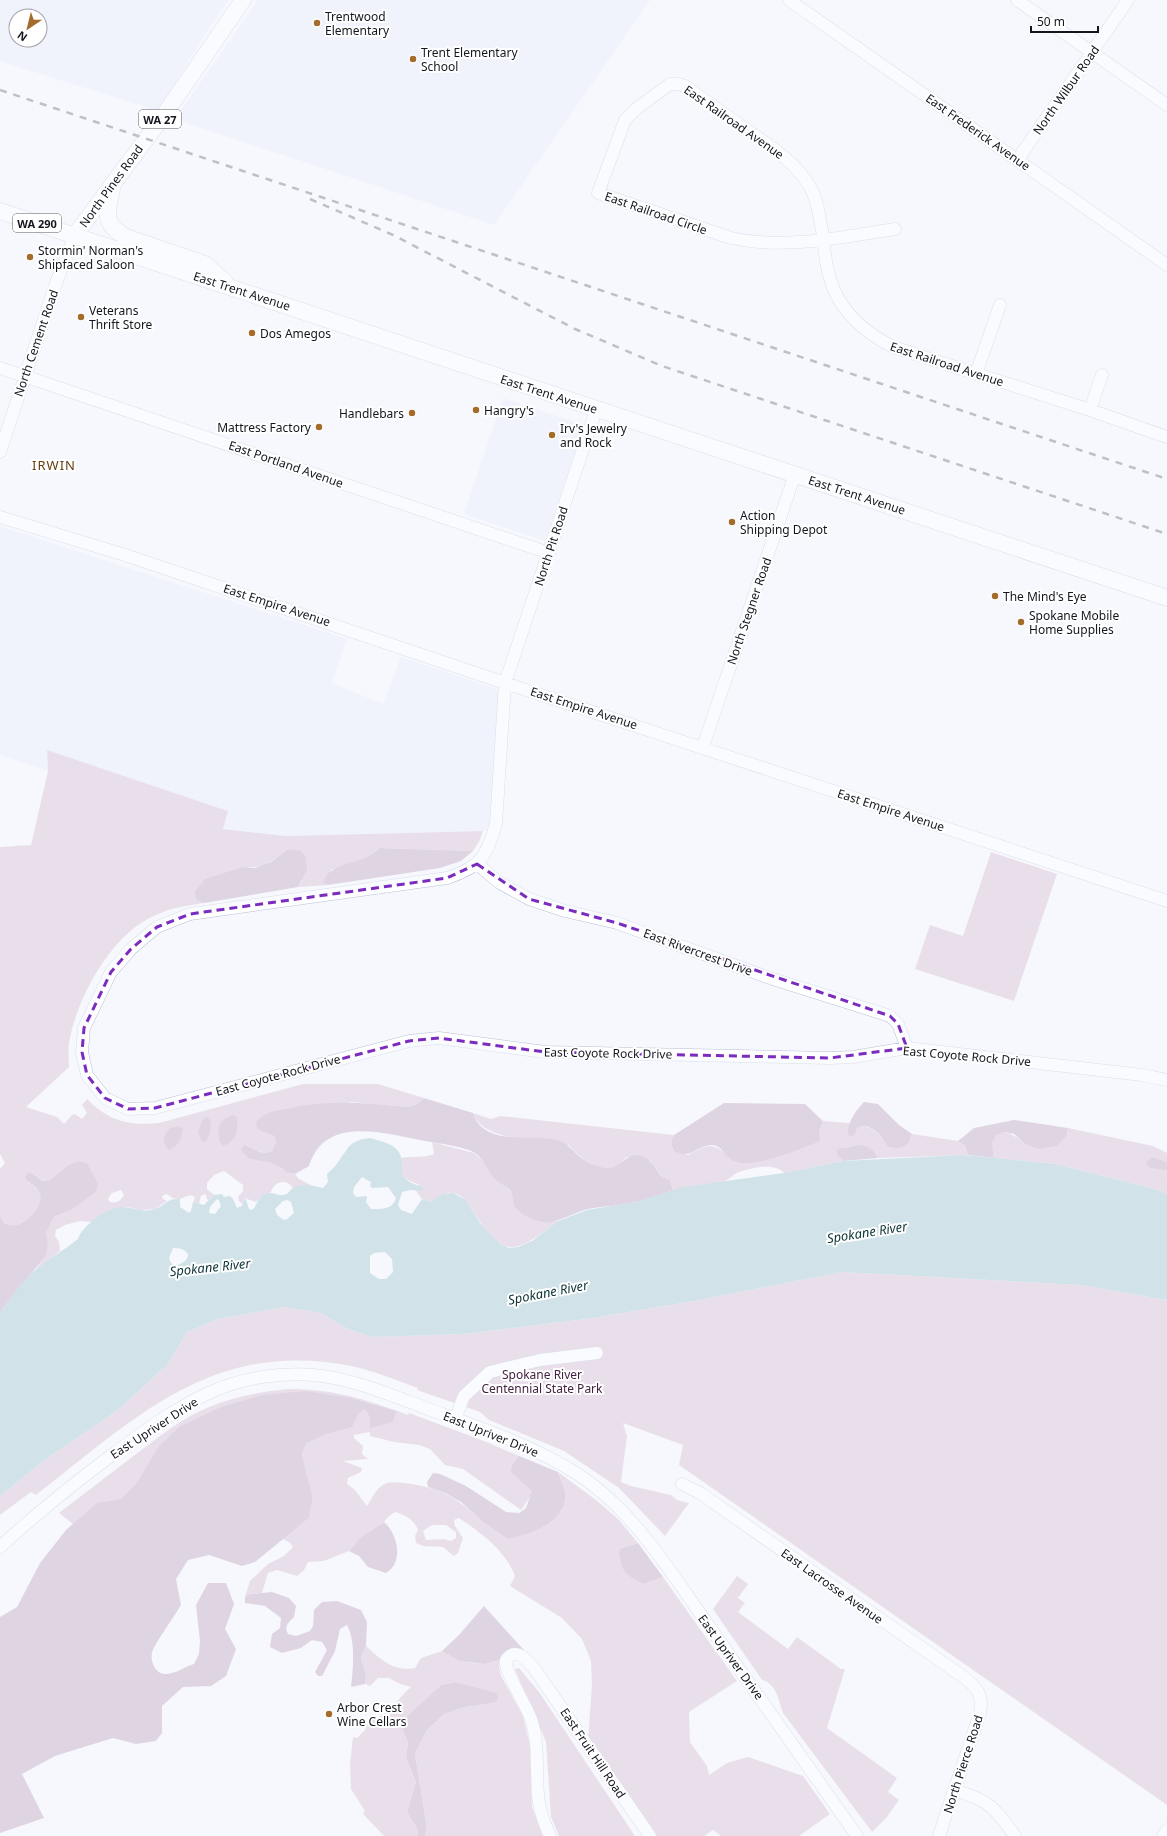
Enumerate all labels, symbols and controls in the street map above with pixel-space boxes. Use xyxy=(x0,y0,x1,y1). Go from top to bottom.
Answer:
north arrow xyxy=(8,8,48,48)
place label: Trentwood Elementary xyxy=(325,8,390,39)
scale bar xyxy=(1031,8,1098,34)
text: 50 m xyxy=(1037,13,1065,30)
marker: Trentwood Elementary xyxy=(312,18,322,28)
text: N xyxy=(14,28,30,45)
street label: North Wilbur Road xyxy=(1029,42,1103,138)
place label: Trent Elementary School xyxy=(421,44,518,75)
marker: Trent Elementary School xyxy=(408,54,418,64)
street label: East Railroad Avenue xyxy=(681,81,788,163)
street label: East Frederick Avenue xyxy=(922,89,1034,175)
road number: WA 27 xyxy=(139,110,181,128)
street label: North Pines Road xyxy=(75,141,147,231)
street label: East Railroad Circle xyxy=(603,188,710,239)
road number: WA 290 xyxy=(13,214,61,232)
place label: Stormin' Norman's Shipfaced Saloon xyxy=(38,242,143,273)
marker: Stormin' Norman's Shipfaced Saloon xyxy=(25,252,35,262)
street label: East Trent Avenue xyxy=(191,267,293,315)
street label: North Cement Road xyxy=(10,287,62,399)
place label: Veterans Thrift Store xyxy=(89,302,153,333)
marker: Veterans Thrift Store xyxy=(76,312,86,322)
place label: Dos Amegos xyxy=(260,325,331,342)
marker: Dos Amegos xyxy=(247,328,257,338)
street label: East Railroad Avenue xyxy=(888,338,1006,390)
street label: East Trent Avenue xyxy=(498,370,600,418)
place label: Hangry's xyxy=(484,402,534,419)
place label: Handlebars xyxy=(339,405,404,422)
marker: Hangry's xyxy=(471,405,481,415)
marker: Handlebars xyxy=(407,408,417,418)
place label: Mattress Factory xyxy=(217,419,312,436)
place label: Irv's Jewelry and Rock xyxy=(560,420,628,451)
marker: Mattress Factory xyxy=(314,422,324,432)
marker: Irv's Jewelry and Rock xyxy=(547,430,557,440)
street label: East Portland Avenue xyxy=(226,436,346,492)
district label: IRWIN xyxy=(32,456,76,474)
street label: East Trent Avenue xyxy=(806,471,908,519)
street label: North Pit Road xyxy=(530,504,572,588)
place label: Action Shipping Depot xyxy=(740,507,828,538)
marker: Action Shipping Depot xyxy=(727,517,737,527)
street label: North Stegner Road xyxy=(723,555,775,667)
street label: East Empire Avenue xyxy=(221,580,333,630)
place label: The Mind's Eye xyxy=(1003,588,1087,605)
marker: The Mind's Eye xyxy=(990,591,1000,601)
place label: Spokane Mobile Home Supplies xyxy=(1029,607,1119,638)
marker: Spokane Mobile Home Supplies xyxy=(1016,617,1026,627)
street label: East Empire Avenue xyxy=(528,683,640,733)
street label: East Empire Avenue xyxy=(835,785,947,835)
street label: East Rivercrest Drive xyxy=(641,924,755,980)
street label: East Coyote Rock Drive xyxy=(902,1042,1032,1070)
street label: East Coyote Rock Drive xyxy=(544,1043,673,1063)
street label: East Coyote Rock Drive xyxy=(214,1050,342,1100)
water label: Spokane River xyxy=(826,1217,909,1247)
water label: Spokane River xyxy=(169,1254,252,1280)
water label: Spokane River xyxy=(506,1275,590,1309)
park label: Spokane River Centennial State Park xyxy=(482,1366,603,1397)
street label: East Upriver Drive xyxy=(107,1393,201,1463)
street label: East Upriver Drive xyxy=(441,1407,541,1461)
street label: East Lacrosse Avenue xyxy=(778,1544,887,1628)
street label: East Upriver Drive xyxy=(694,1611,768,1703)
place label: Arbor Crest Wine Cellars xyxy=(337,1699,407,1730)
street label: East Fruit Hill Road xyxy=(556,1704,630,1802)
marker: Arbor Crest Wine Cellars xyxy=(324,1709,334,1719)
street label: North Pierce Road xyxy=(939,1713,987,1815)

